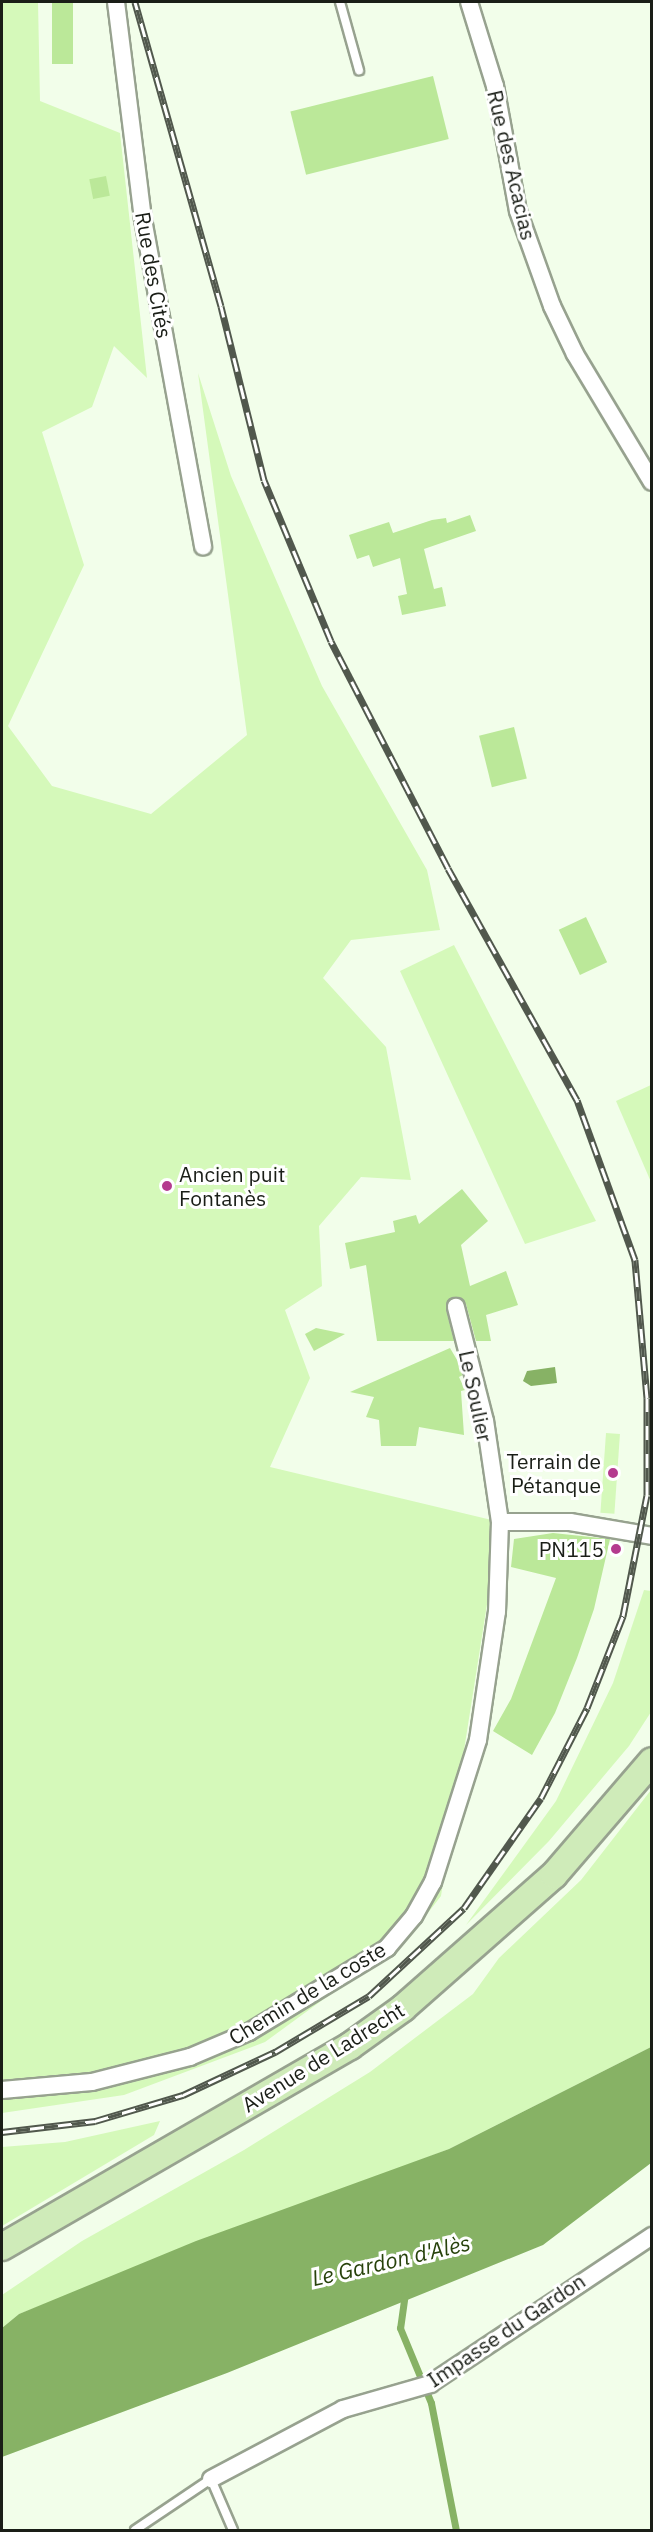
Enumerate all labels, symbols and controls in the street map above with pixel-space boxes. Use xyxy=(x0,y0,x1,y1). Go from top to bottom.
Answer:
street label: Rue des Acacias xyxy=(482,88,542,242)
street label: Rue des Cités xyxy=(130,210,178,340)
place label: Ancien puit Fontanès xyxy=(179,1161,285,1211)
marker: Ancien puit Fontanès xyxy=(160,1179,174,1193)
street label: Le Soulier xyxy=(454,1348,498,1444)
place label: Terrain de Pétanque xyxy=(506,1448,601,1498)
marker: Terrain de Pétanque xyxy=(606,1466,620,1480)
place label: PN115 xyxy=(539,1536,604,1562)
marker: PN115 xyxy=(609,1542,623,1556)
street label: Chemin de la coste xyxy=(224,1936,390,2050)
street label: Avenue de Ladrecht xyxy=(237,1997,409,2117)
water label: Le Gardon d'Alès xyxy=(309,2229,473,2291)
street label: Impasse du Gardon xyxy=(422,2268,590,2392)

